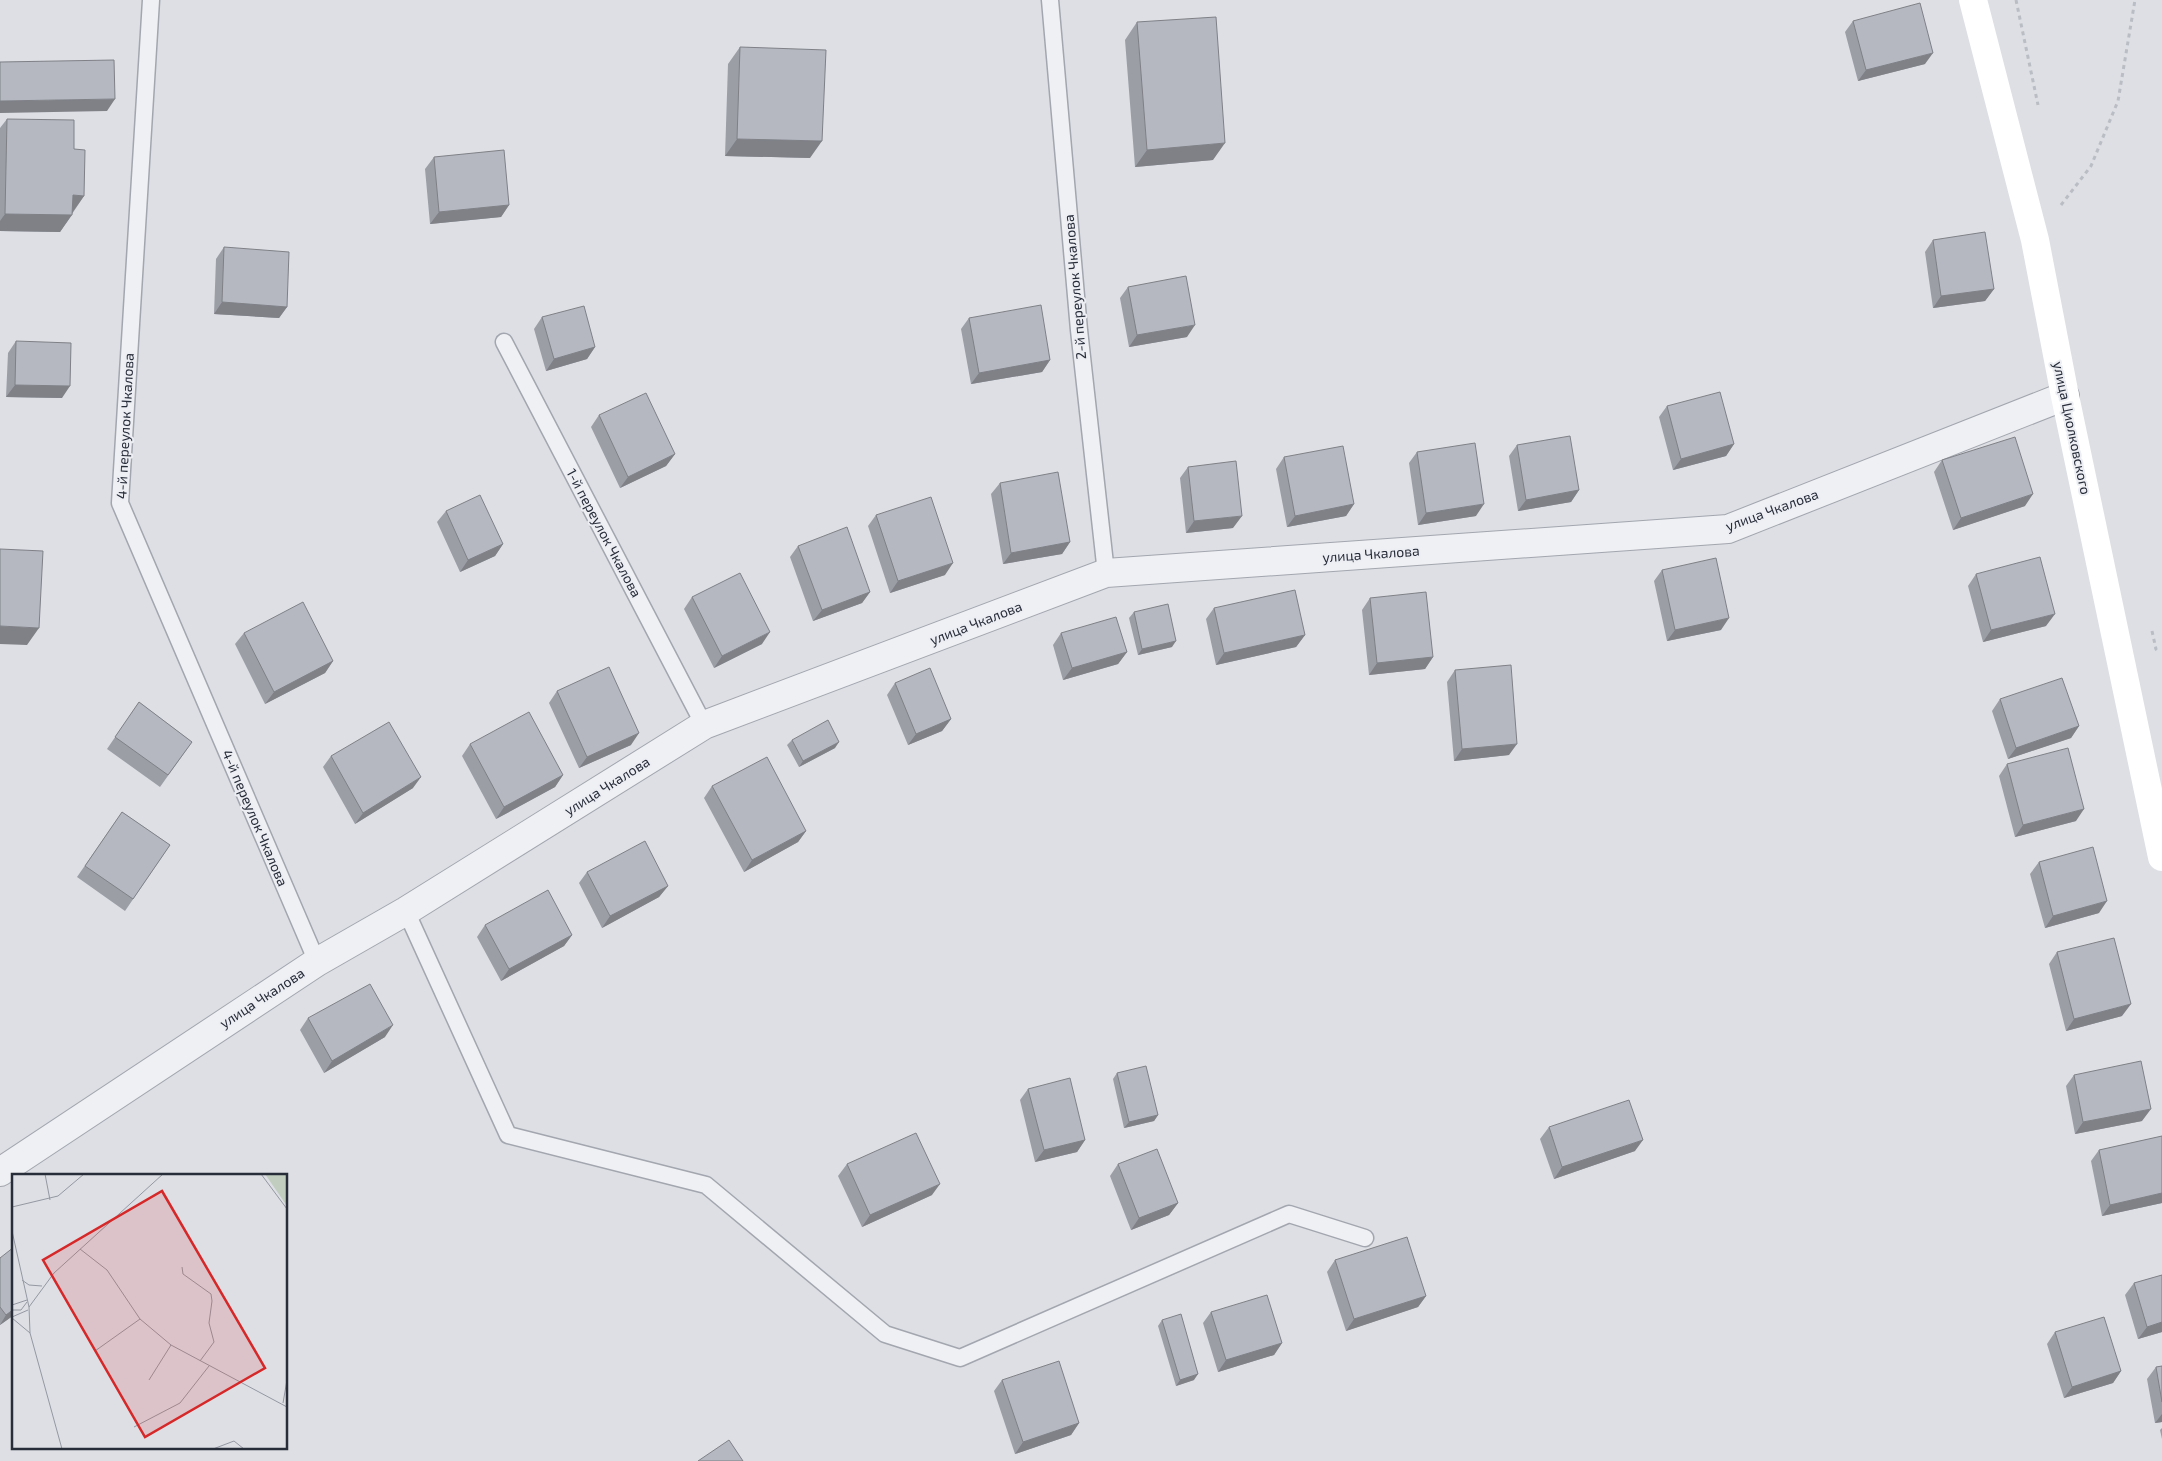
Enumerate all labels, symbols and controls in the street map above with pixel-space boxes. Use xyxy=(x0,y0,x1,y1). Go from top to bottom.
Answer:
street label: 2-й переулок Чкалова xyxy=(1060,214,1089,360)
street label: 4-й переулок Чкалова xyxy=(112,352,137,499)
street label: улица Циолковского xyxy=(2050,360,2095,496)
street label: 1-й переулок Чкалова xyxy=(563,466,646,600)
street label: улица Чкалова xyxy=(1723,485,1821,534)
street label: улица Чкалова xyxy=(1322,542,1420,565)
street label: улица Чкалова xyxy=(927,597,1024,648)
street label: 4-й переулок Чкалова xyxy=(219,747,292,888)
street label: улица Чкалова xyxy=(561,753,653,819)
street label: улица Чкалова xyxy=(216,964,307,1031)
inset map xyxy=(12,1174,288,1448)

